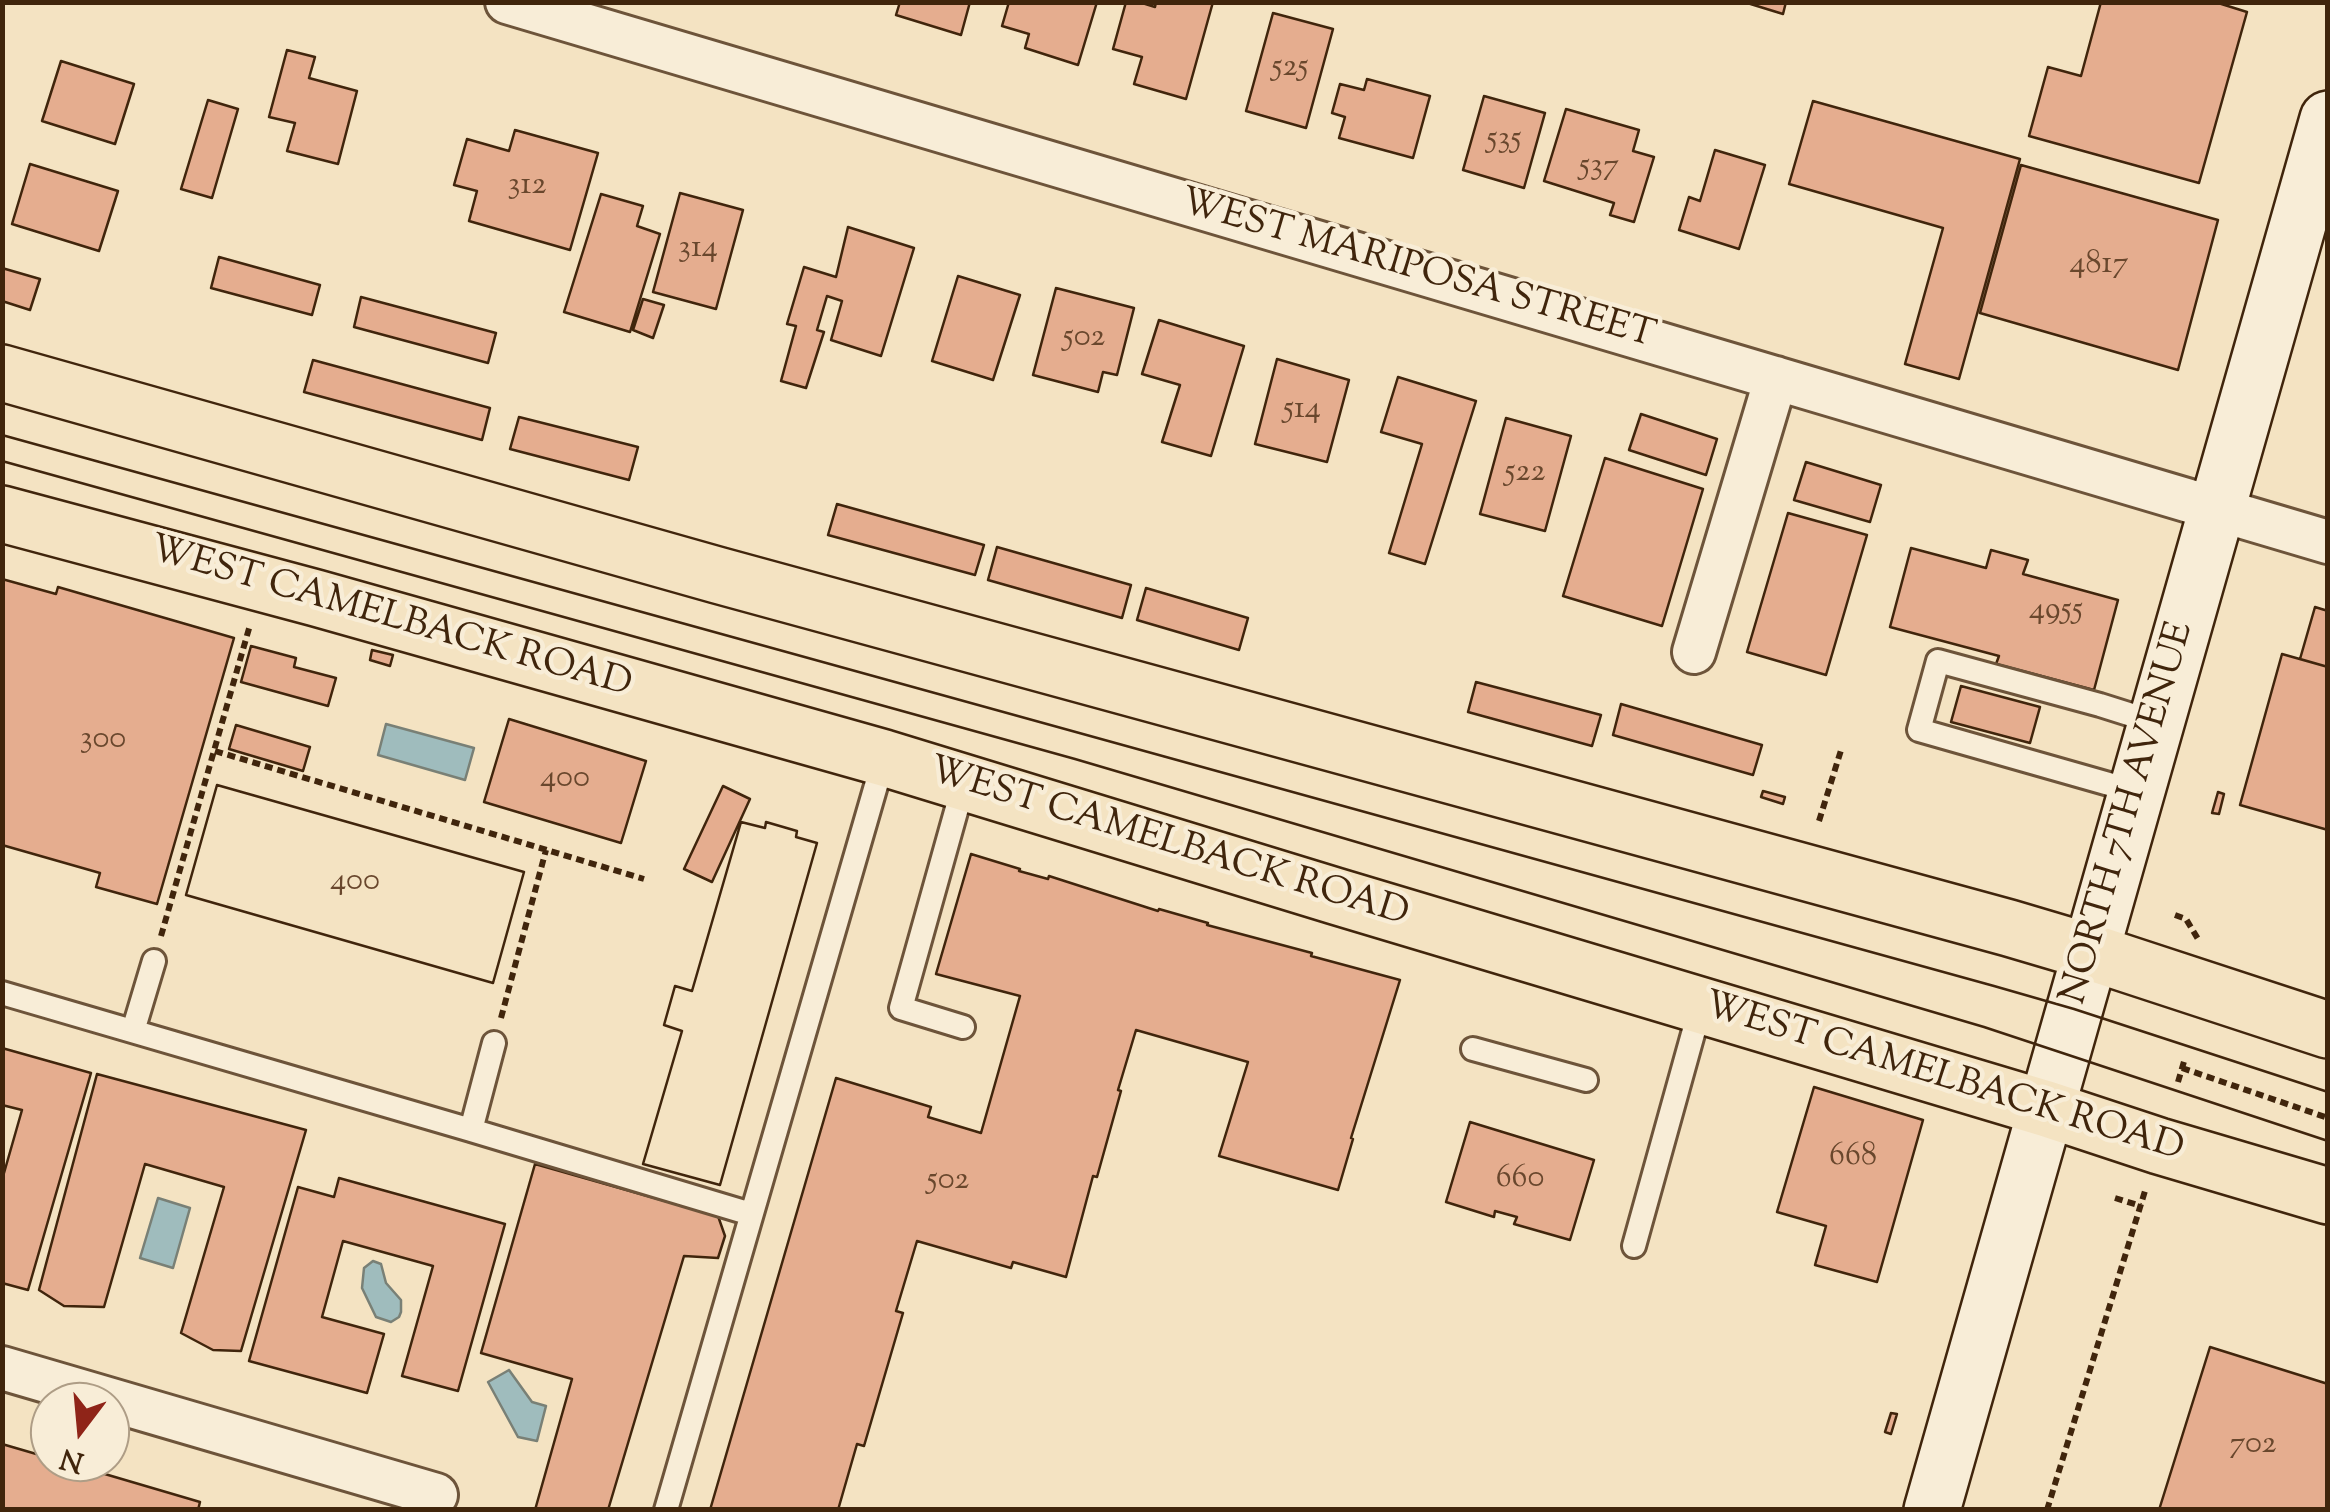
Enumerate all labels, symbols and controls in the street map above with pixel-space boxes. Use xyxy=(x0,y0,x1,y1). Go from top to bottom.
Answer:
house number: 525 xyxy=(1272,51,1308,89)
house number: 535 xyxy=(1487,123,1521,161)
house number: 537 xyxy=(1579,150,1619,188)
house number: 312 xyxy=(508,169,546,207)
street label: WEST MARIPOSA STREET xyxy=(1174,182,1660,362)
house number: 314 xyxy=(678,232,718,270)
house number: 4817 xyxy=(2069,248,2129,286)
house number: 502 xyxy=(1063,321,1105,359)
house number: 514 xyxy=(1283,393,1321,431)
house number: 522 xyxy=(1505,456,1545,494)
street label: WEST CAMELBACK ROAD xyxy=(144,529,636,711)
house number: 4955 xyxy=(2029,594,2083,632)
street label: NORTH 7TH AVENUE xyxy=(2054,618,2206,1010)
house number: 300 xyxy=(80,723,126,761)
street label: WEST CAMELBACK ROAD xyxy=(923,750,1413,940)
house number: 400 xyxy=(540,762,590,800)
house number: 400 xyxy=(330,865,380,903)
street label: WEST CAMELBACK ROAD xyxy=(1698,985,2188,1175)
house number: 668 xyxy=(1829,1140,1877,1178)
house number: 660 xyxy=(1496,1162,1544,1200)
house number: 502 xyxy=(927,1164,969,1202)
north arrow xyxy=(30,1382,130,1482)
house number: 702 xyxy=(2229,1428,2277,1466)
text: N xyxy=(56,1437,89,1481)

